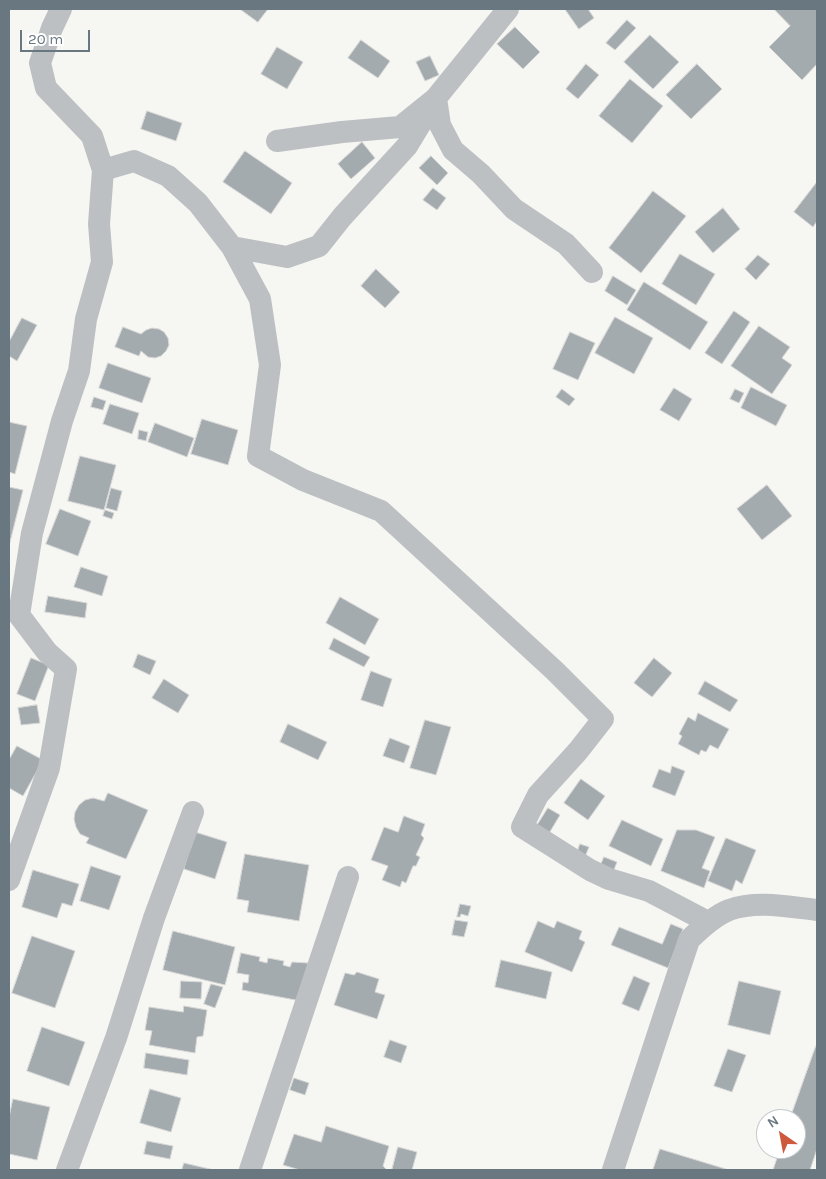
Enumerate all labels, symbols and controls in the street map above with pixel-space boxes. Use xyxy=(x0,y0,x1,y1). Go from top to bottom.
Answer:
scale bar xyxy=(22,20,92,52)
text: 20 m xyxy=(28,30,63,48)
north arrow xyxy=(756,1109,806,1159)
text: N xyxy=(764,1112,782,1132)

